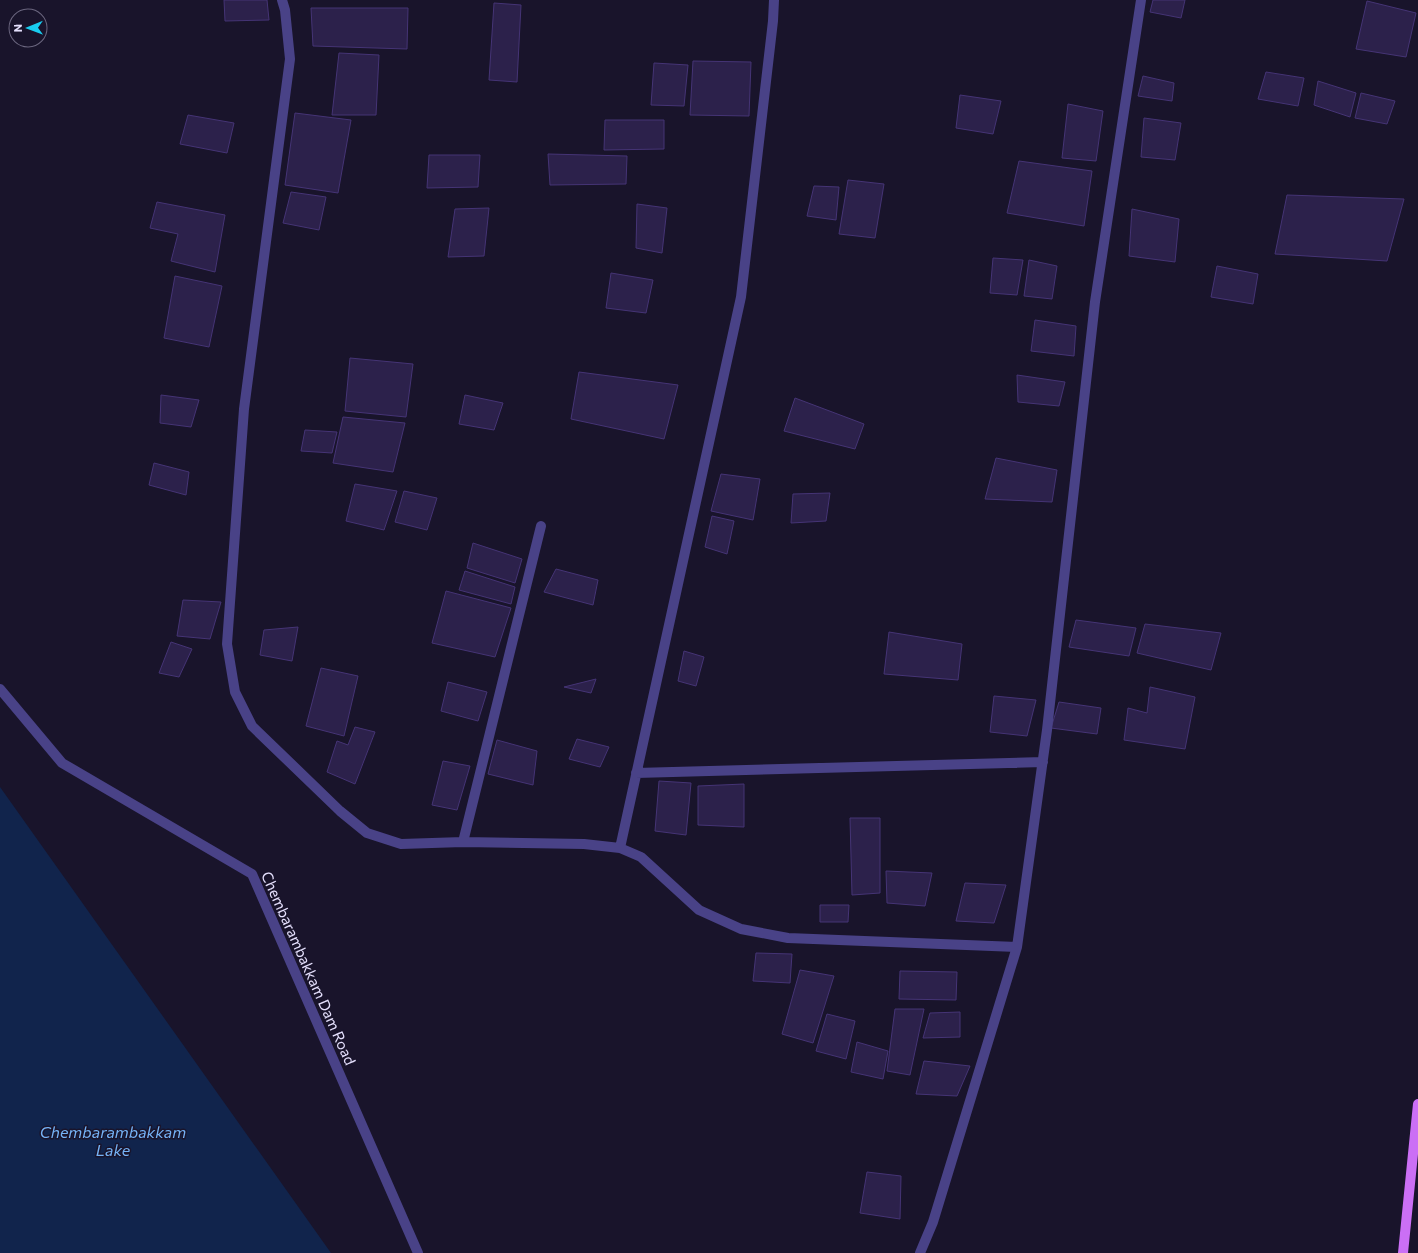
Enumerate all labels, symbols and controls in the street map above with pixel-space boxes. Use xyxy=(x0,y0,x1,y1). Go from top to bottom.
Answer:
north arrow xyxy=(8,8,48,48)
text: N xyxy=(11,24,24,32)
street label: Chembarambakkam Dam Road xyxy=(258,868,360,1068)
water label: Chembarambakkam Lake xyxy=(40,1122,186,1159)

